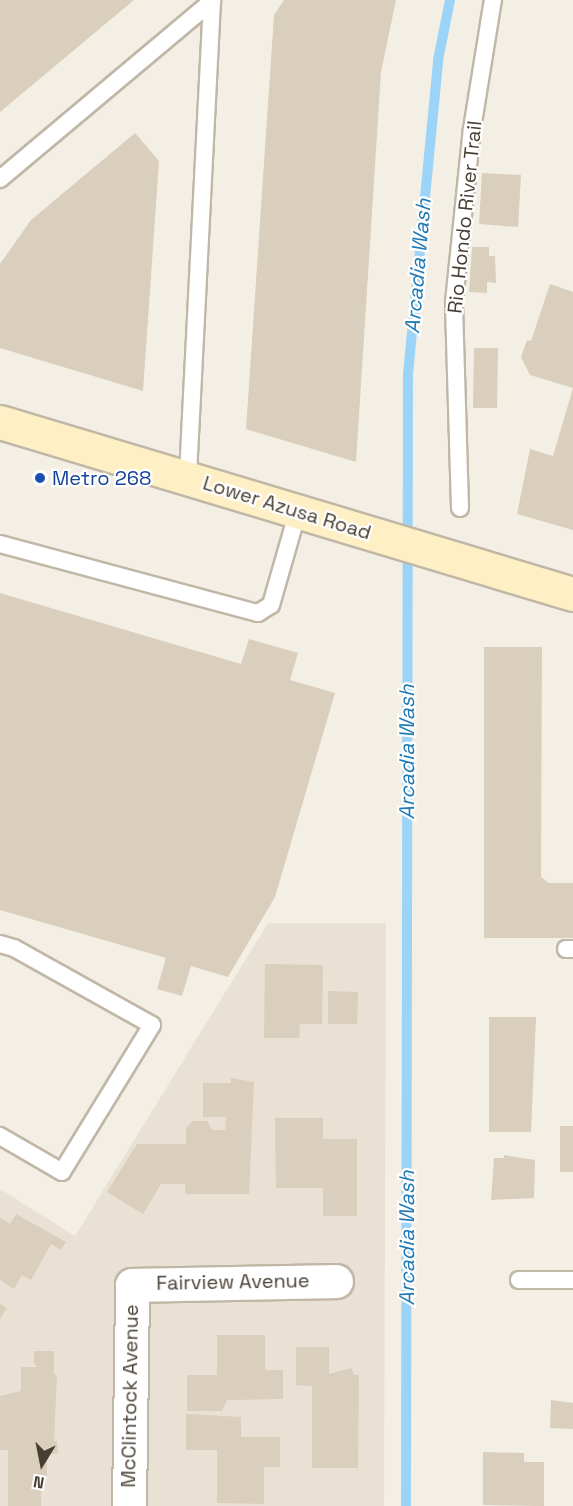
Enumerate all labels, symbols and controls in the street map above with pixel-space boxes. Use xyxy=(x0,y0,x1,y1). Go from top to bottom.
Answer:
street label: Rio Hondo River Trail xyxy=(443,119,487,315)
water label: Arcadia Wash xyxy=(400,197,436,335)
place label: Metro 268 xyxy=(52,466,151,490)
marker: Metro 268 xyxy=(33,471,47,485)
street label: Lower Azusa Road xyxy=(200,471,374,545)
water label: Arcadia Wash xyxy=(394,684,420,820)
water label: Arcadia Wash xyxy=(394,1170,420,1306)
street label: Fairview Avenue xyxy=(156,1269,310,1295)
street label: McClintock Avenue xyxy=(116,1304,144,1488)
north arrow xyxy=(12,1434,72,1494)
text: N xyxy=(32,1471,46,1493)

